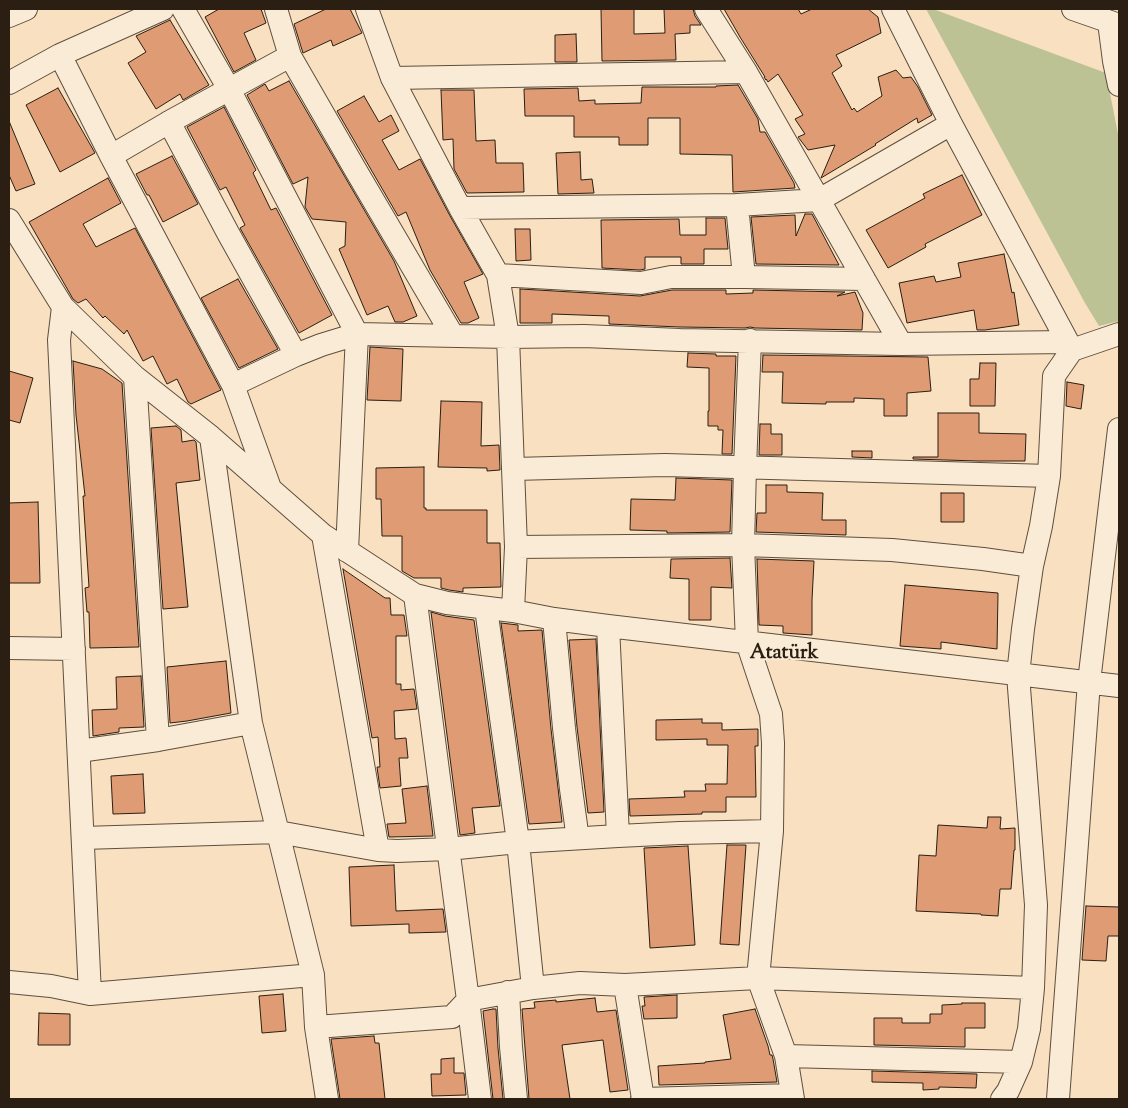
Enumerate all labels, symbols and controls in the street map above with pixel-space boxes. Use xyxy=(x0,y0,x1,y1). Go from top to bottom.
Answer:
district label: Atatürk xyxy=(750,643,818,667)

